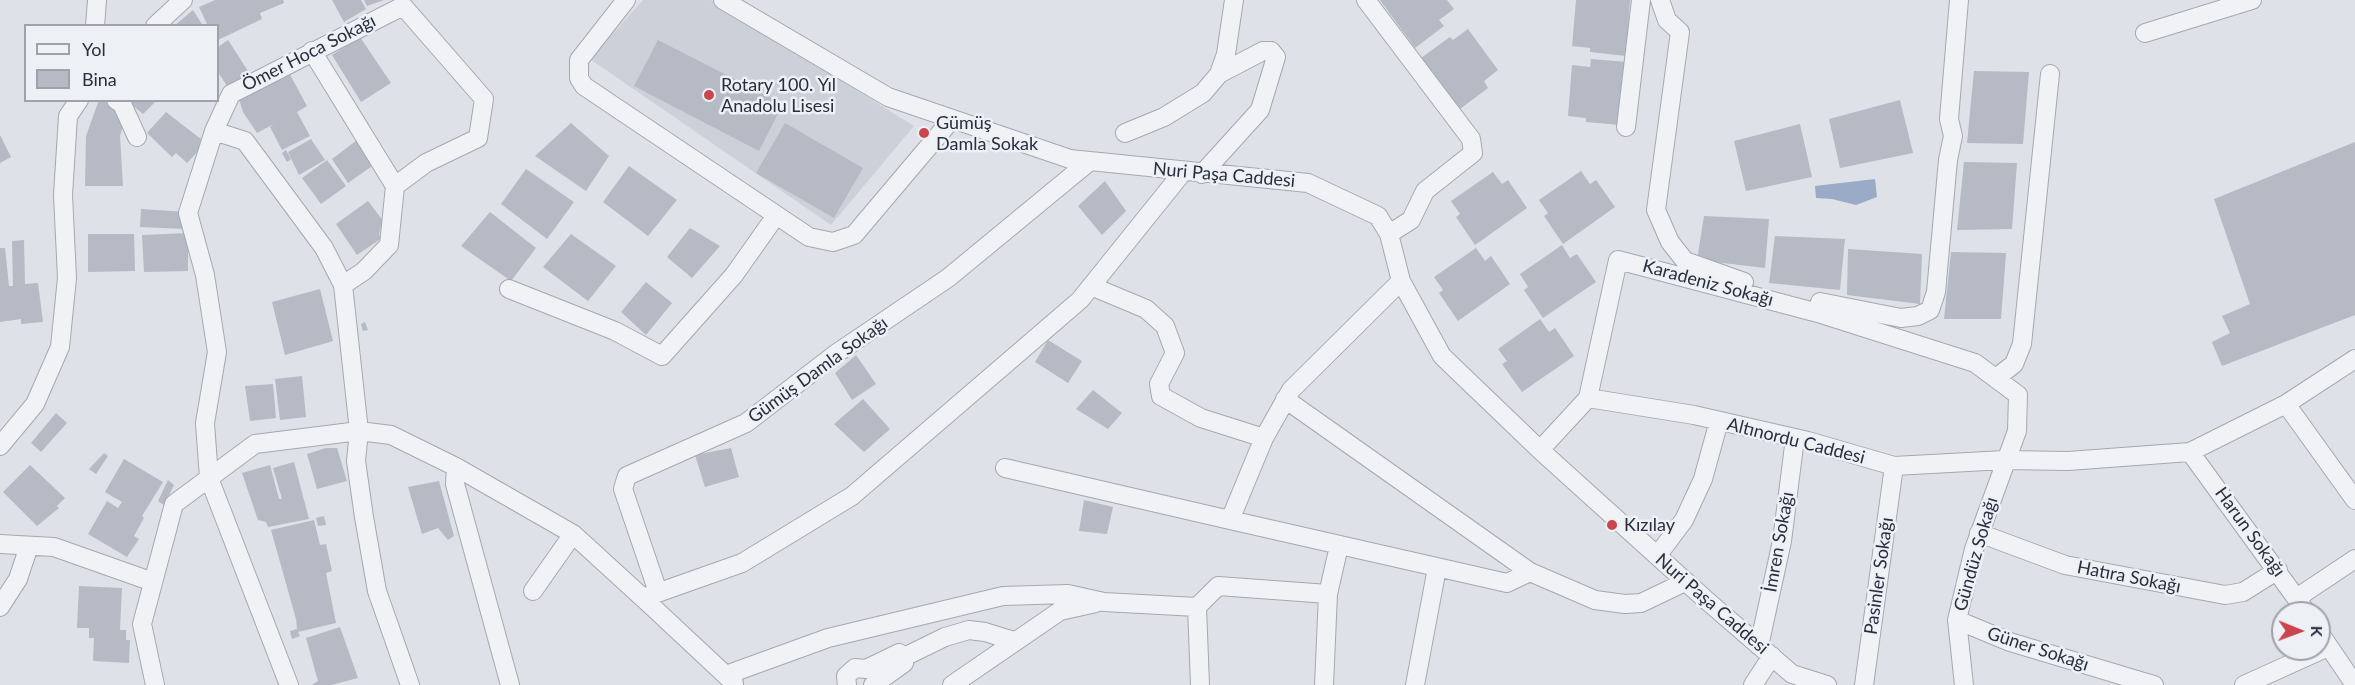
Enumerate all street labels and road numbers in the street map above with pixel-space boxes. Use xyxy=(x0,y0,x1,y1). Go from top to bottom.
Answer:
street label: Ömer Hoca Sokağı xyxy=(239,10,379,96)
street label: Nuri Paşa Caddesi xyxy=(1152,158,1296,192)
street label: Karadeniz Sokağı xyxy=(1640,255,1776,311)
street label: Gümüş Damla Sokağı xyxy=(744,312,892,428)
street label: Altınordu Caddesi xyxy=(1725,413,1867,469)
street label: Harun Sokağı xyxy=(2210,483,2290,581)
street label: İmren Sokağı xyxy=(1760,490,1798,594)
street label: Gündüz Sokağı xyxy=(1949,494,2003,614)
street label: Pasinler Sokağı xyxy=(1860,516,1898,636)
street label: Nuri Paşa Caddesi xyxy=(1651,549,1773,659)
street label: Hatıra Sokağı xyxy=(2075,556,2183,598)
street label: Güner Sokağı xyxy=(1985,622,2091,676)

